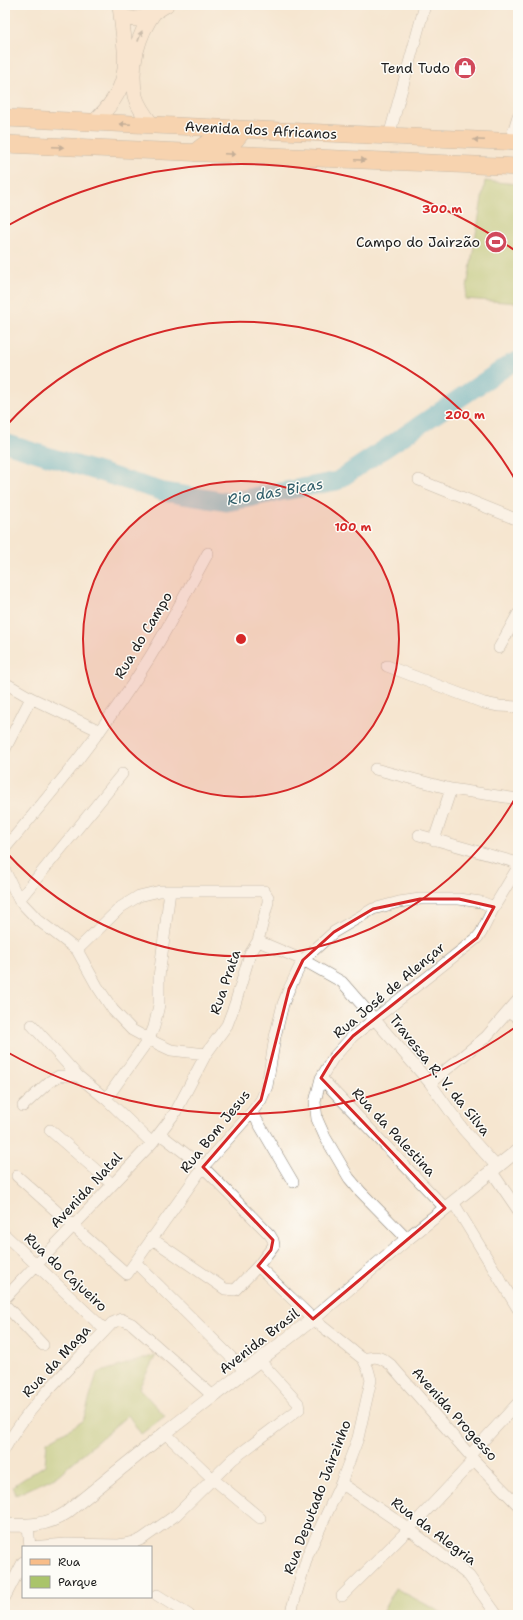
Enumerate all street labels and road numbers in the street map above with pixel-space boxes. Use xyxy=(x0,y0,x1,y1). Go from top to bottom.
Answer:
street label: Avenida dos Africanos xyxy=(184,117,338,143)
street label: Rua do Campo xyxy=(110,588,176,682)
street label: Rua José de Alençar xyxy=(329,938,449,1042)
street label: Rua Prata xyxy=(206,947,245,1017)
street label: Travessa R. V. da Silva xyxy=(386,1011,495,1139)
street label: Rua da Palestina xyxy=(348,1084,440,1180)
street label: Rua Bom Jesus xyxy=(176,1086,254,1176)
street label: Avenida Natal xyxy=(46,1148,126,1232)
street label: Rua do Cajueiro xyxy=(21,1229,111,1315)
street label: Avenida Brasil xyxy=(215,1304,303,1378)
street label: Rua da Maga xyxy=(18,1321,94,1401)
street label: Avenida Progesso xyxy=(408,1363,502,1465)
street label: Rua Deputado Jairzinho xyxy=(279,1417,355,1577)
street label: Rua da Alegria xyxy=(388,1493,480,1569)

